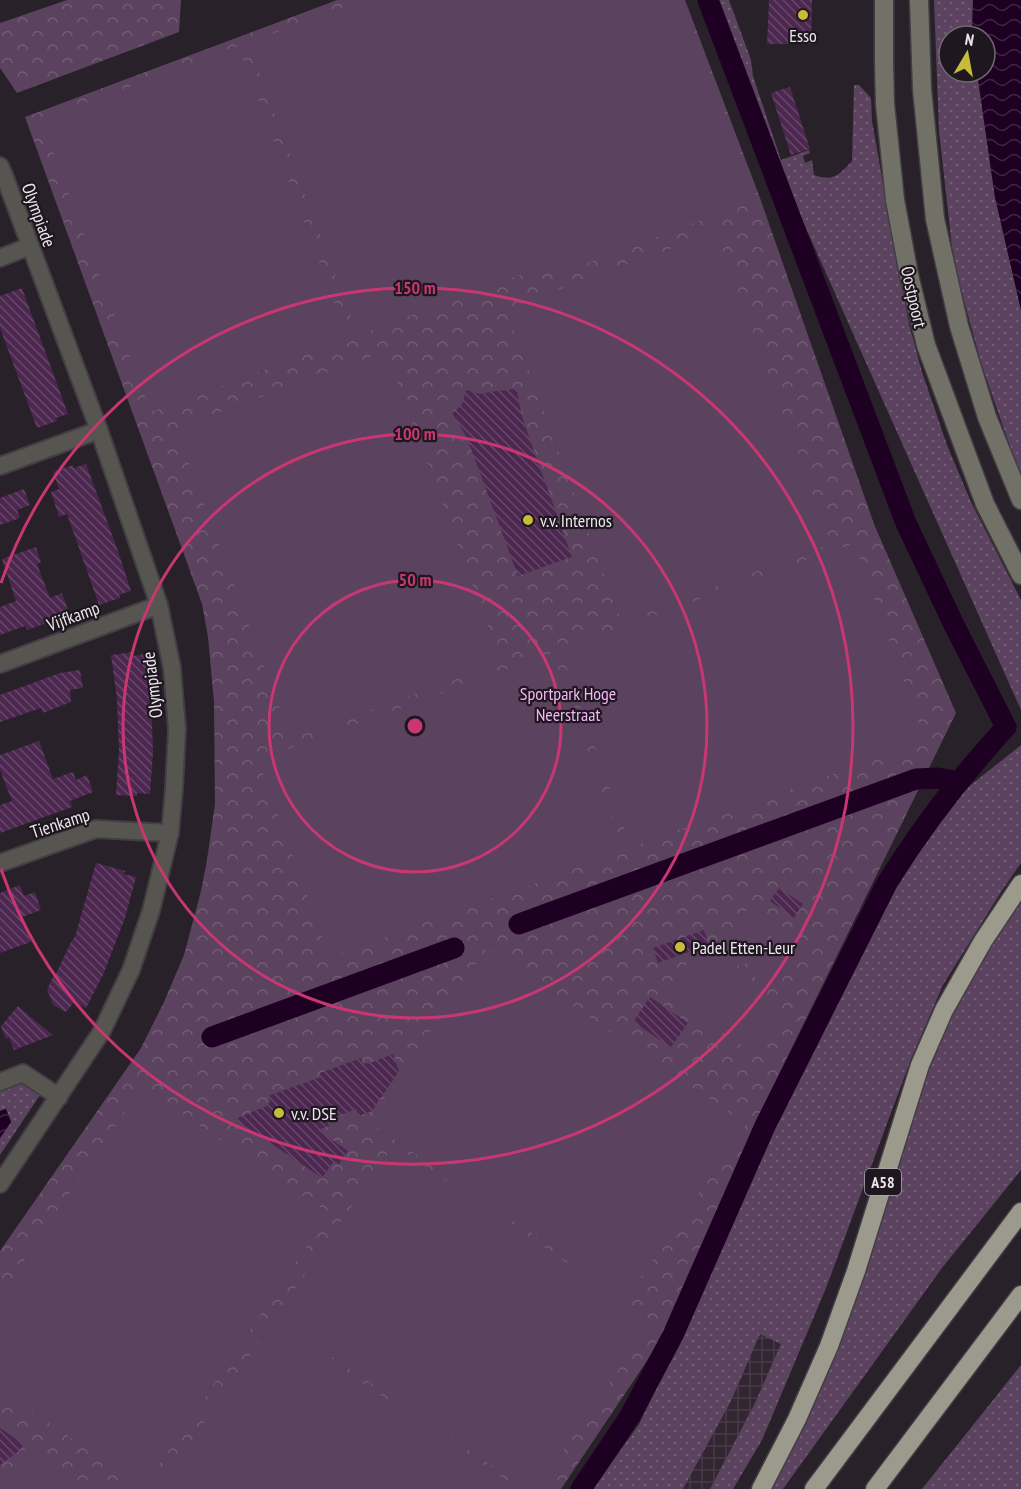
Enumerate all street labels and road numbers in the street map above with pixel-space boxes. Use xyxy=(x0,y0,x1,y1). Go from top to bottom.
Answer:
street label: Olympiade xyxy=(17,180,61,250)
street label: Oostpoort xyxy=(896,264,932,330)
street label: Vijfkamp xyxy=(43,596,103,636)
street label: Olympiade xyxy=(137,650,167,720)
street label: Tienkamp xyxy=(27,803,93,843)
road number: A58 xyxy=(865,1169,901,1195)

